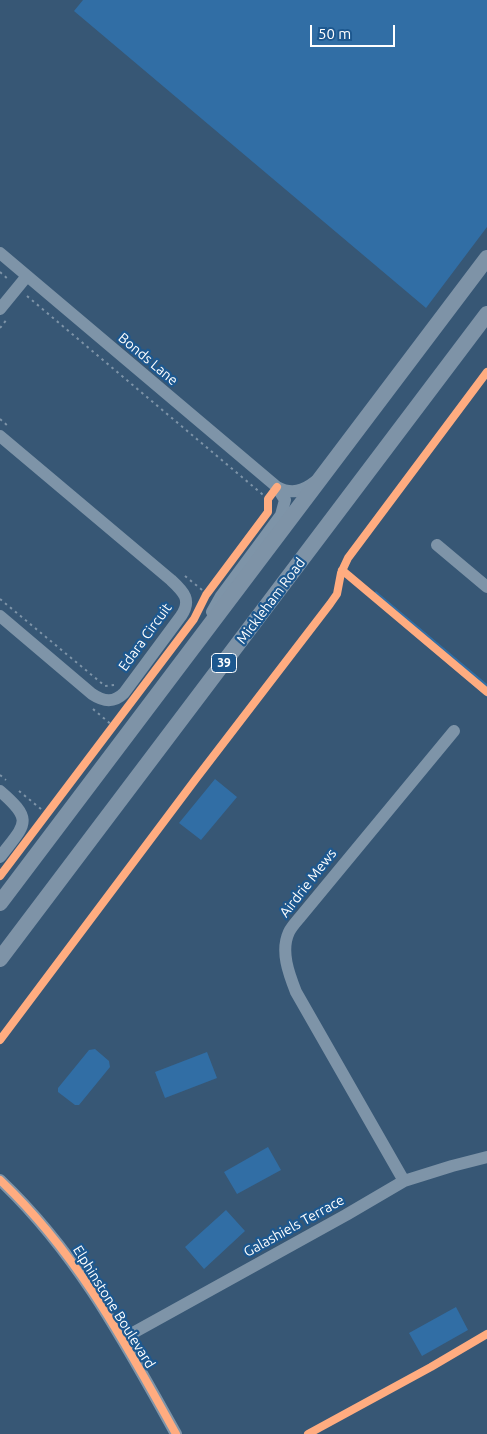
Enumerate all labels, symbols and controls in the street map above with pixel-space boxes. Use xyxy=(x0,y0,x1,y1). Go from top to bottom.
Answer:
scale bar xyxy=(312,15,397,47)
text: 50 m xyxy=(318,25,351,42)
street label: Bonds Lane xyxy=(115,329,181,389)
street label: Mickleham Road xyxy=(233,555,309,647)
street label: Edara Circuit xyxy=(115,600,175,674)
road number: 39 xyxy=(212,654,236,672)
street label: Airdrie Mews xyxy=(276,845,340,921)
street label: Galashiels Terrace xyxy=(241,1191,347,1261)
street label: Elphinstone Boulevard xyxy=(69,1242,159,1372)

